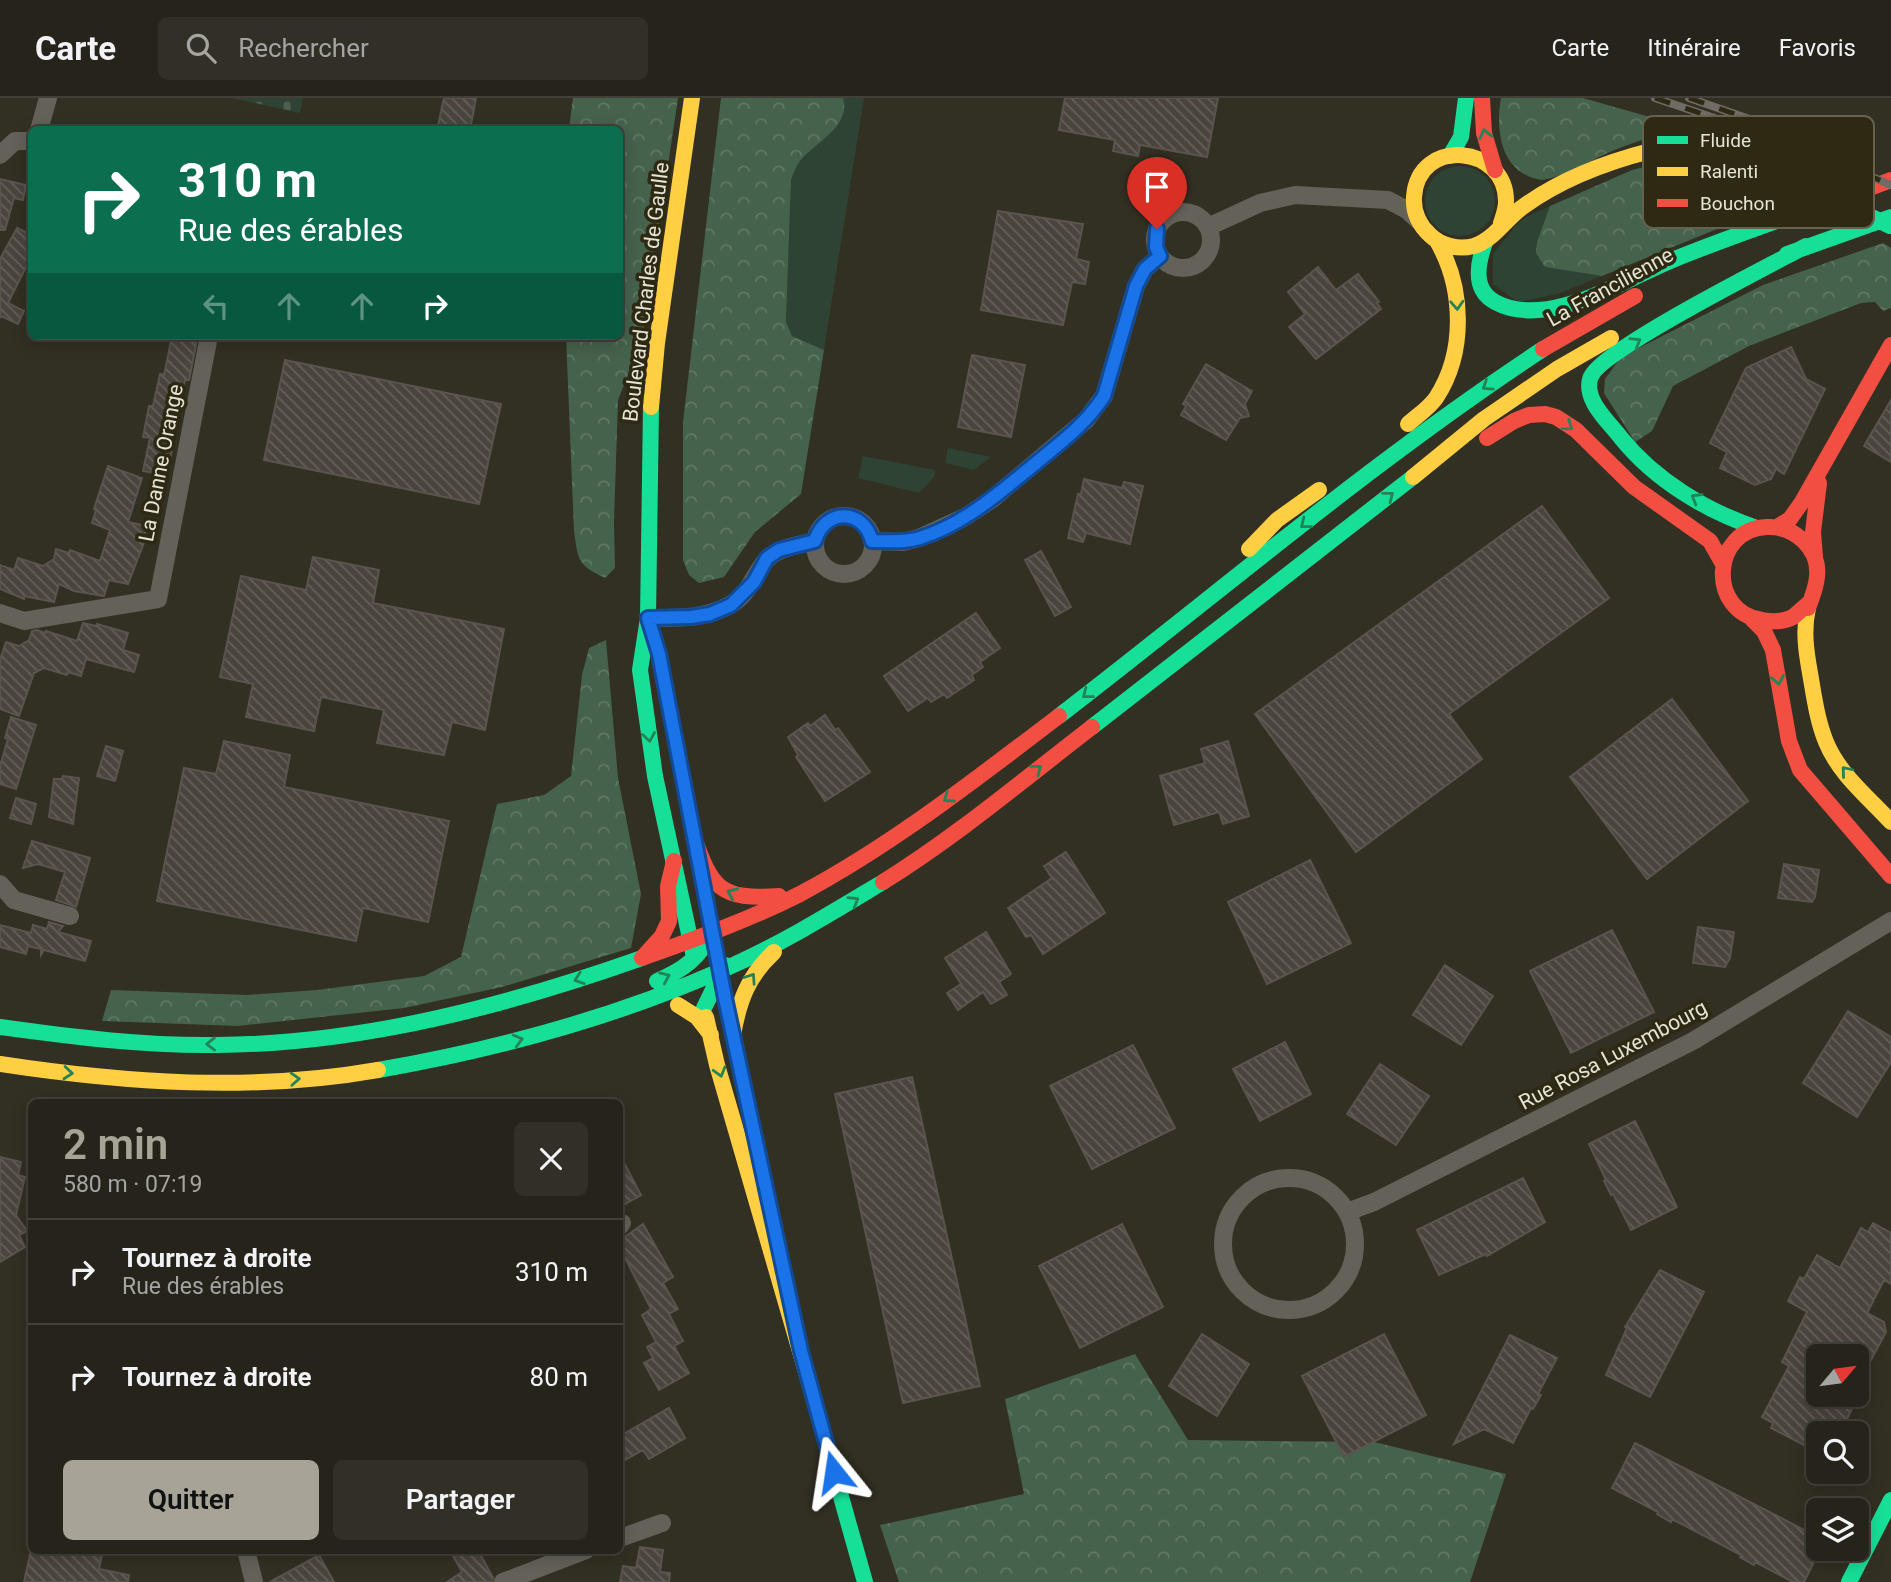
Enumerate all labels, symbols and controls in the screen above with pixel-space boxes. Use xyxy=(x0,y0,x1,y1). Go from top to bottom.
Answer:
search box xyxy=(158,17,648,80)
text: Carte xyxy=(35,29,116,68)
icon: search xyxy=(182,29,220,67)
text: Rechercher xyxy=(238,33,369,63)
text: Carte xyxy=(1551,34,1609,62)
text: Itinéraire xyxy=(1647,34,1741,62)
text: Favoris xyxy=(1779,34,1856,62)
legend xyxy=(1643,116,1874,228)
one-way arrow xyxy=(1478,128,1493,140)
text: Fluide xyxy=(1700,129,1751,152)
text: 310 m xyxy=(178,152,317,209)
icon: right xyxy=(63,154,154,245)
pin xyxy=(1127,157,1187,229)
text: Ralenti xyxy=(1700,160,1758,183)
street label: Boulevard Charles de Gaulle xyxy=(618,161,674,423)
icon: arrive xyxy=(1138,168,1176,206)
text: Bouchon xyxy=(1700,192,1775,215)
text: Rue des érables xyxy=(178,211,404,249)
street label: La Francilienne xyxy=(1543,242,1677,332)
icon: left xyxy=(197,287,235,325)
icon: ahead xyxy=(270,287,308,325)
icon: ahead xyxy=(343,287,381,325)
icon: right xyxy=(416,287,454,325)
one-way arrow xyxy=(1449,300,1464,311)
one-way arrow xyxy=(1628,337,1641,350)
one-way arrow xyxy=(1481,378,1494,391)
street label: La Danne Orange xyxy=(134,382,188,544)
one-way arrow xyxy=(1560,418,1572,430)
one-way arrow xyxy=(1382,492,1394,505)
one-way arrow xyxy=(1691,494,1704,507)
one-way arrow xyxy=(1300,515,1313,528)
one-way arrow xyxy=(1770,674,1785,686)
one-way arrow xyxy=(1082,685,1095,698)
one-way arrow xyxy=(641,731,656,743)
one-way arrow xyxy=(1029,764,1041,777)
one-way arrow xyxy=(1841,767,1854,779)
one-way arrow xyxy=(943,790,956,802)
one-way arrow xyxy=(727,887,739,901)
one-way arrow xyxy=(847,896,860,909)
one-way arrow xyxy=(573,971,585,985)
one-way arrow xyxy=(658,971,670,985)
one-way arrow xyxy=(743,973,756,986)
street label: Rue Rosa Luxembourg xyxy=(1515,995,1711,1115)
one-way arrow xyxy=(512,1034,524,1048)
one-way arrow xyxy=(206,1036,216,1052)
one-way arrow xyxy=(62,1065,73,1080)
one-way arrow xyxy=(711,1066,726,1078)
one-way arrow xyxy=(289,1072,300,1087)
text: 2 min xyxy=(63,1120,168,1169)
button: close xyxy=(514,1122,588,1196)
text: 580 m · 07:19 xyxy=(63,1171,202,1198)
text: Tournez à droite xyxy=(122,1243,312,1273)
icon: right xyxy=(63,1253,101,1291)
text: 310 m xyxy=(515,1257,588,1287)
text: Rue des érables xyxy=(122,1273,284,1300)
north arrow xyxy=(1806,1344,1869,1407)
map controls xyxy=(1806,1344,1869,1561)
icon: right xyxy=(63,1358,101,1396)
text: Tournez à droite xyxy=(122,1362,312,1392)
text: 80 m xyxy=(530,1362,588,1392)
button: search xyxy=(1806,1421,1869,1484)
position arrow xyxy=(797,1435,871,1509)
button: Quitter xyxy=(63,1460,319,1540)
button: Partager xyxy=(333,1460,588,1540)
button: layers xyxy=(1806,1498,1869,1561)

